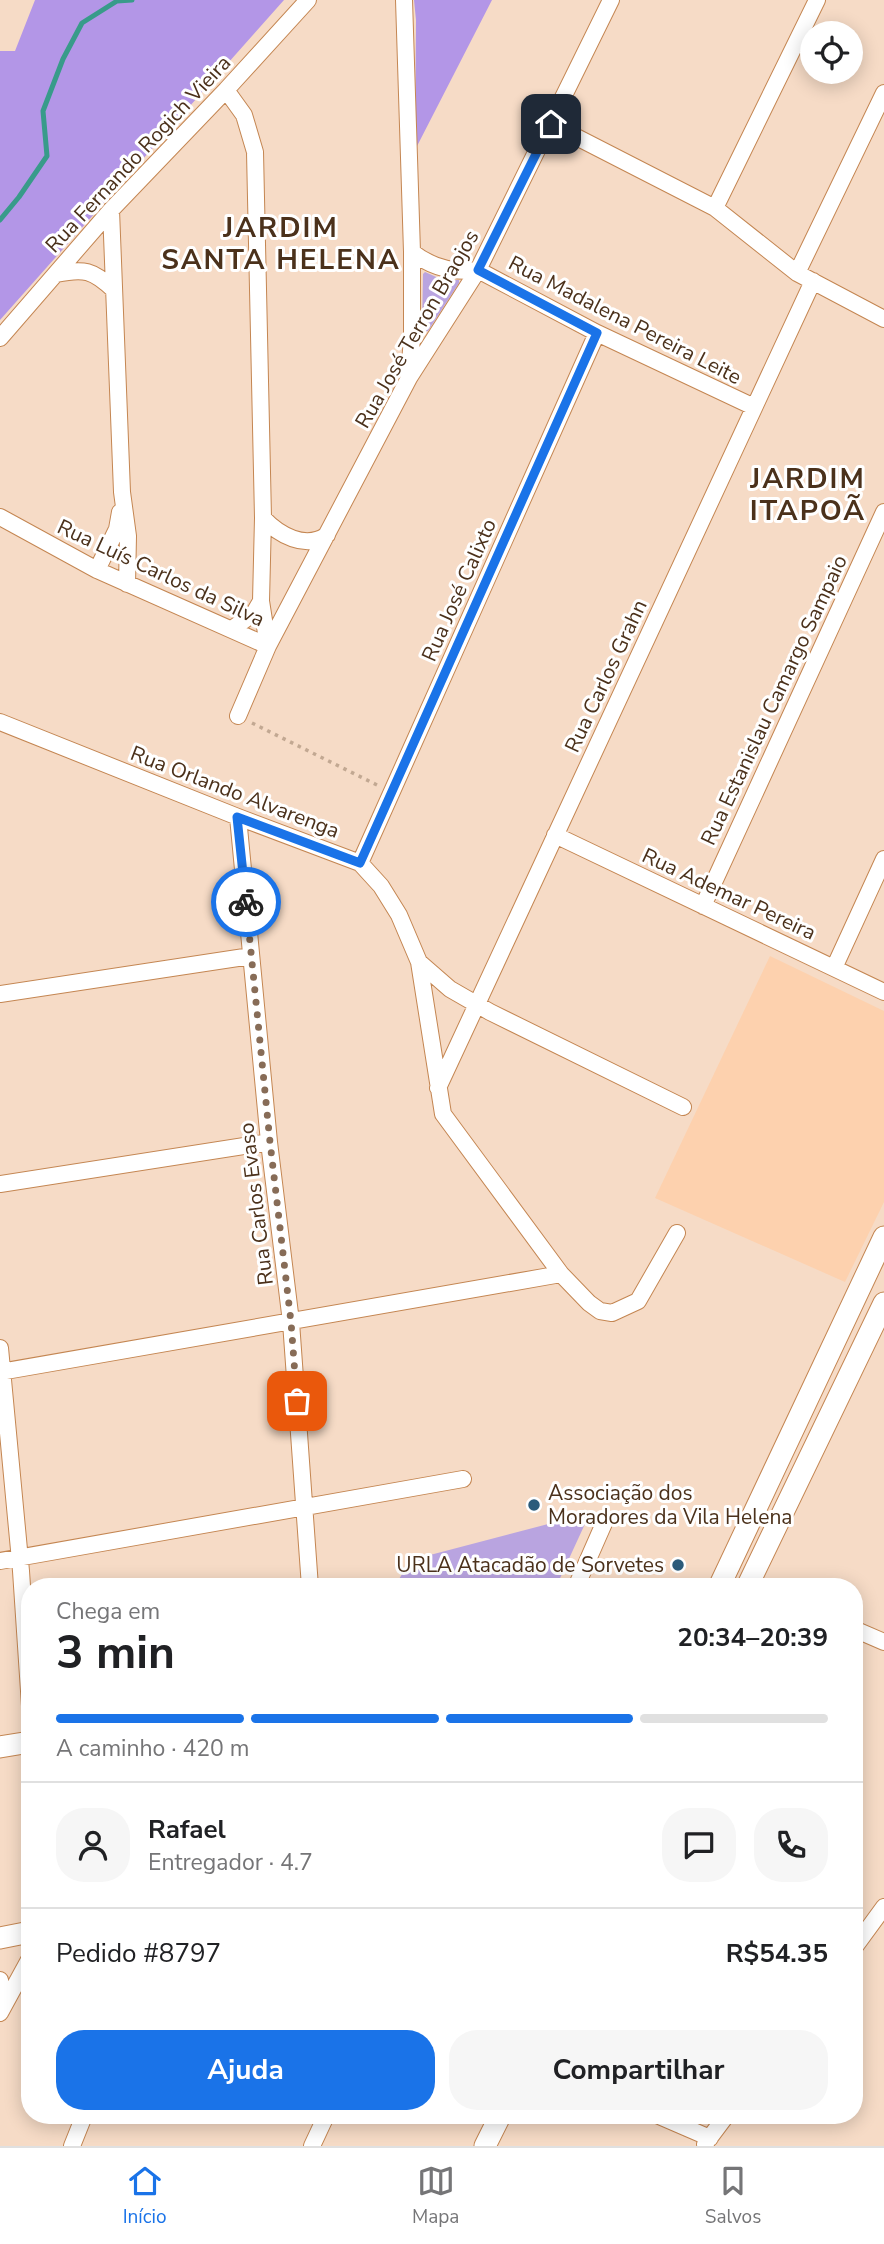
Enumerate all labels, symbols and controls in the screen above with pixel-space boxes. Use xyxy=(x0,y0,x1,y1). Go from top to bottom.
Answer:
map controls xyxy=(800,21,863,84)
button: locate xyxy=(800,21,863,84)
street label: Rua Fernando Rogich Vieira xyxy=(39,49,237,259)
pin xyxy=(521,94,581,154)
icon: home xyxy=(532,105,570,143)
district label: JARDIM SANTA HELENA xyxy=(161,209,401,279)
street label: Rua José Terron Braojos xyxy=(349,225,485,433)
street label: Rua Madalena Pereira Leite xyxy=(504,249,746,391)
district label: JARDIM ITAPOÃ xyxy=(749,460,866,530)
street label: Rua Luís Carlos da Silva xyxy=(53,513,269,633)
street label: Rua José Calixto xyxy=(415,514,503,666)
street label: Rua Estanislau Camargo Sampaio xyxy=(694,550,854,850)
street label: Rua Carlos Grahn xyxy=(558,595,654,757)
street label: Rua Orlando Alvarenga xyxy=(127,739,343,845)
street label: Rua Ademar Pereira xyxy=(637,841,821,947)
courier xyxy=(211,867,281,937)
icon: bike xyxy=(227,883,265,921)
street label: Rua Carlos Evaso xyxy=(232,1121,280,1287)
pin xyxy=(267,1371,327,1431)
icon: bag xyxy=(278,1382,316,1420)
place label: Associação dos Moradores da Vila Helena xyxy=(548,1479,793,1531)
marker: Associação dos Moradores da Vila Helena xyxy=(526,1497,542,1513)
place label: URLA Atacadão de Sorvetes xyxy=(396,1551,664,1579)
marker: URLA Atacadão de Sorvetes xyxy=(670,1557,686,1573)
text: Chega em xyxy=(56,1596,160,1627)
text: 20:34–20:39 xyxy=(677,1620,828,1655)
text: 3 min xyxy=(56,1621,175,1684)
text: A caminho · 420 m xyxy=(56,1733,249,1764)
button: person xyxy=(56,1808,130,1882)
button: chat xyxy=(662,1808,736,1882)
button: phone xyxy=(754,1808,828,1882)
text: Rafael xyxy=(148,1812,226,1847)
text: Entregador · 4.7 xyxy=(148,1847,313,1878)
text: Pedido #8797 xyxy=(56,1936,221,1971)
text: R$54.35 xyxy=(726,1936,828,1971)
button: Ajuda xyxy=(56,2030,435,2110)
button: Compartilhar xyxy=(449,2030,828,2110)
tab: Início xyxy=(123,2162,167,2230)
tab: Mapa xyxy=(412,2162,459,2230)
tab: Salvos xyxy=(705,2162,761,2230)

